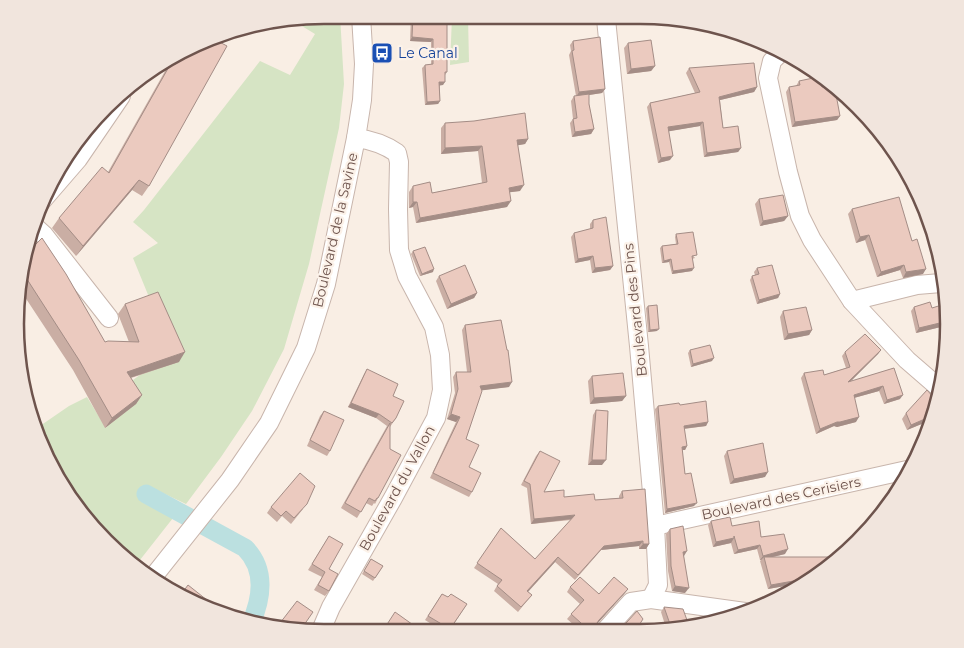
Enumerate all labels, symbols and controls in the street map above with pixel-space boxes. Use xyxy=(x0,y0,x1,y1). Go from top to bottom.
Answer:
bus stop icon: Le Canal xyxy=(370,41,394,65)
place label: Le Canal xyxy=(398,44,458,62)
street label: Boulevard de la Savine xyxy=(308,151,362,309)
street label: Boulevard des Pins xyxy=(619,242,651,377)
street label: Boulevard du Vallon xyxy=(355,422,439,554)
street label: Boulevard des Cerisiers xyxy=(700,472,862,524)

